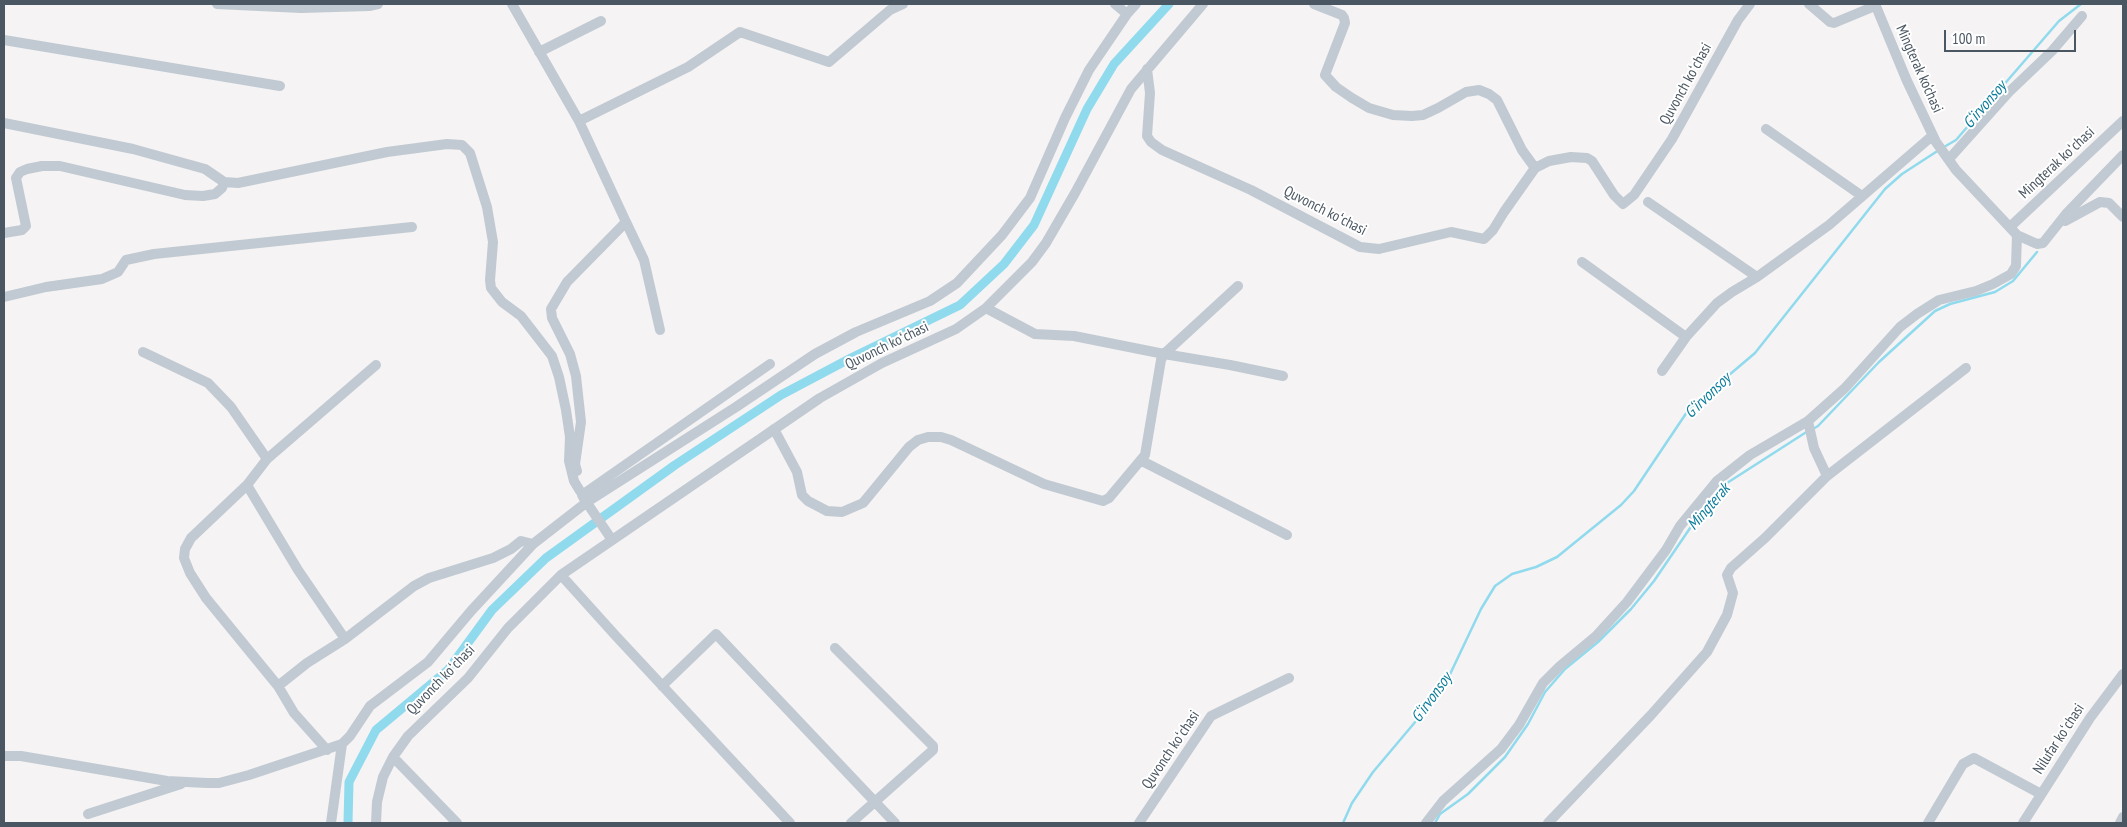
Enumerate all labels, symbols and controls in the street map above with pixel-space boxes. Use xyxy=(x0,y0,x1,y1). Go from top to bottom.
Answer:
scale bar xyxy=(1947,20,2080,52)
street label: Mingterak ko‘chasi xyxy=(1892,22,1946,116)
text: 100 m xyxy=(1952,29,1985,48)
street label: Quvonch koʻchasi xyxy=(1656,40,1716,128)
water label: G‘irvonsoy xyxy=(1959,77,2011,133)
street label: Mingterak koʻchasi xyxy=(2015,123,2099,203)
street label: Quvonch koʻchasi xyxy=(1281,182,1369,240)
street label: Quvonch koʻchasi xyxy=(842,318,932,374)
water label: G‘irvonsoy xyxy=(1681,369,1735,423)
water label: Mingterak xyxy=(1684,480,1734,534)
street label: Quvonch koʻchasi xyxy=(403,641,479,719)
water label: G‘irvonsoy xyxy=(1408,669,1456,727)
street label: Nilufar koʻchasi xyxy=(2030,700,2088,778)
street label: Quvonch koʻchasi xyxy=(1138,707,1204,793)

